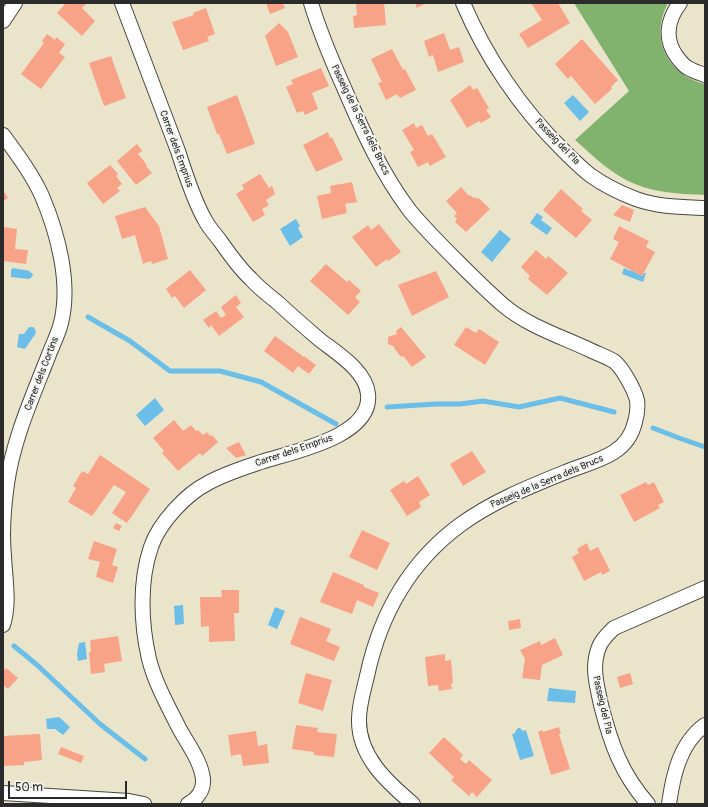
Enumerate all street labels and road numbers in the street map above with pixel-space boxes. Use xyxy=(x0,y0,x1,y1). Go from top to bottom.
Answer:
street label: Passeig de la Serra dels Brucs xyxy=(328,63,392,177)
street label: Carrer dels Emprius xyxy=(157,109,195,189)
street label: Passeig del Pla xyxy=(532,116,582,168)
street label: Carrer dels Cortins xyxy=(22,335,62,413)
street label: Carrer dels Emprius xyxy=(254,432,334,470)
street label: Passeig de la Serra dels Brucs xyxy=(489,453,605,511)
street label: Passeig del Pla xyxy=(589,675,615,735)

